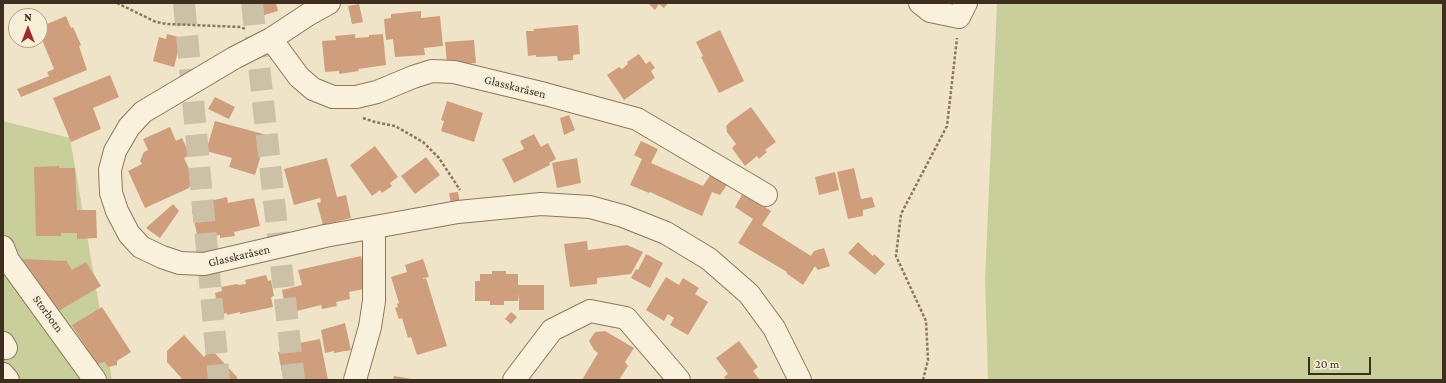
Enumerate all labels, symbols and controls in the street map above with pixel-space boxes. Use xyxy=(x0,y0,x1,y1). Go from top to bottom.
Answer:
north arrow xyxy=(8,8,48,48)
text: N xyxy=(24,11,32,23)
street label: Glasskaråsen xyxy=(483,72,547,102)
street label: Glasskaråsen xyxy=(207,242,271,270)
street label: Storbotn xyxy=(30,293,66,335)
scale bar xyxy=(1310,349,1373,375)
text: 20 m xyxy=(1315,357,1339,371)

